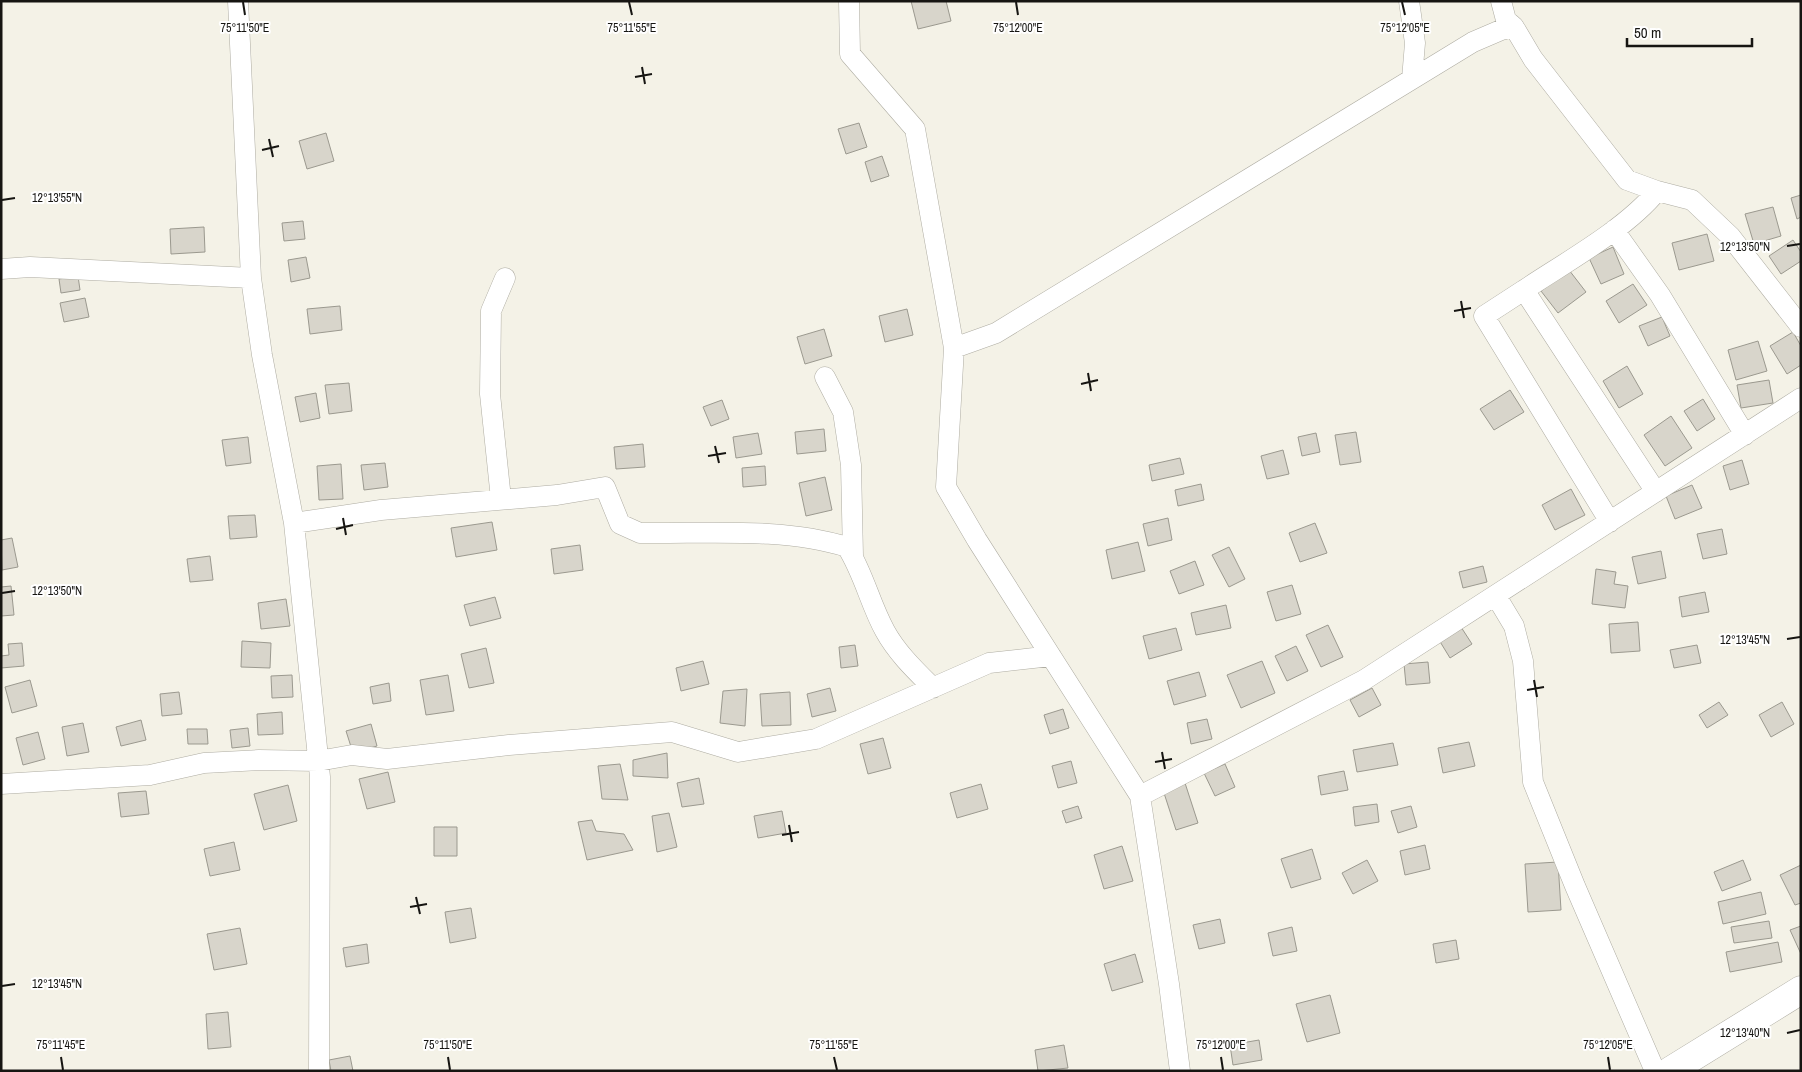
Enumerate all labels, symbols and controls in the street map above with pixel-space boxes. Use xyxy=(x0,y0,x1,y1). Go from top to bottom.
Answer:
scale bar xyxy=(1627,15,1752,47)
text: 75°11'50"E xyxy=(221,20,269,36)
text: 75°11'55"E xyxy=(608,20,656,36)
text: 75°12'00"E xyxy=(993,20,1043,36)
text: 75°12'05"E xyxy=(1380,20,1430,36)
text: 50 m xyxy=(1634,22,1661,43)
text: 12°13'55"N xyxy=(32,190,82,206)
text: 12°13'50"N xyxy=(1720,239,1770,255)
text: 12°13'50"N xyxy=(32,583,82,599)
text: 12°13'45"N xyxy=(1720,632,1770,648)
text: 12°13'45"N xyxy=(32,976,82,992)
text: 12°13'40"N xyxy=(1720,1025,1770,1041)
text: 75°11'45"E xyxy=(37,1037,85,1053)
text: 75°11'50"E xyxy=(424,1037,472,1053)
text: 75°11'55"E xyxy=(810,1037,858,1053)
text: 75°12'00"E xyxy=(1196,1037,1246,1053)
text: 75°12'05"E xyxy=(1583,1037,1633,1053)

